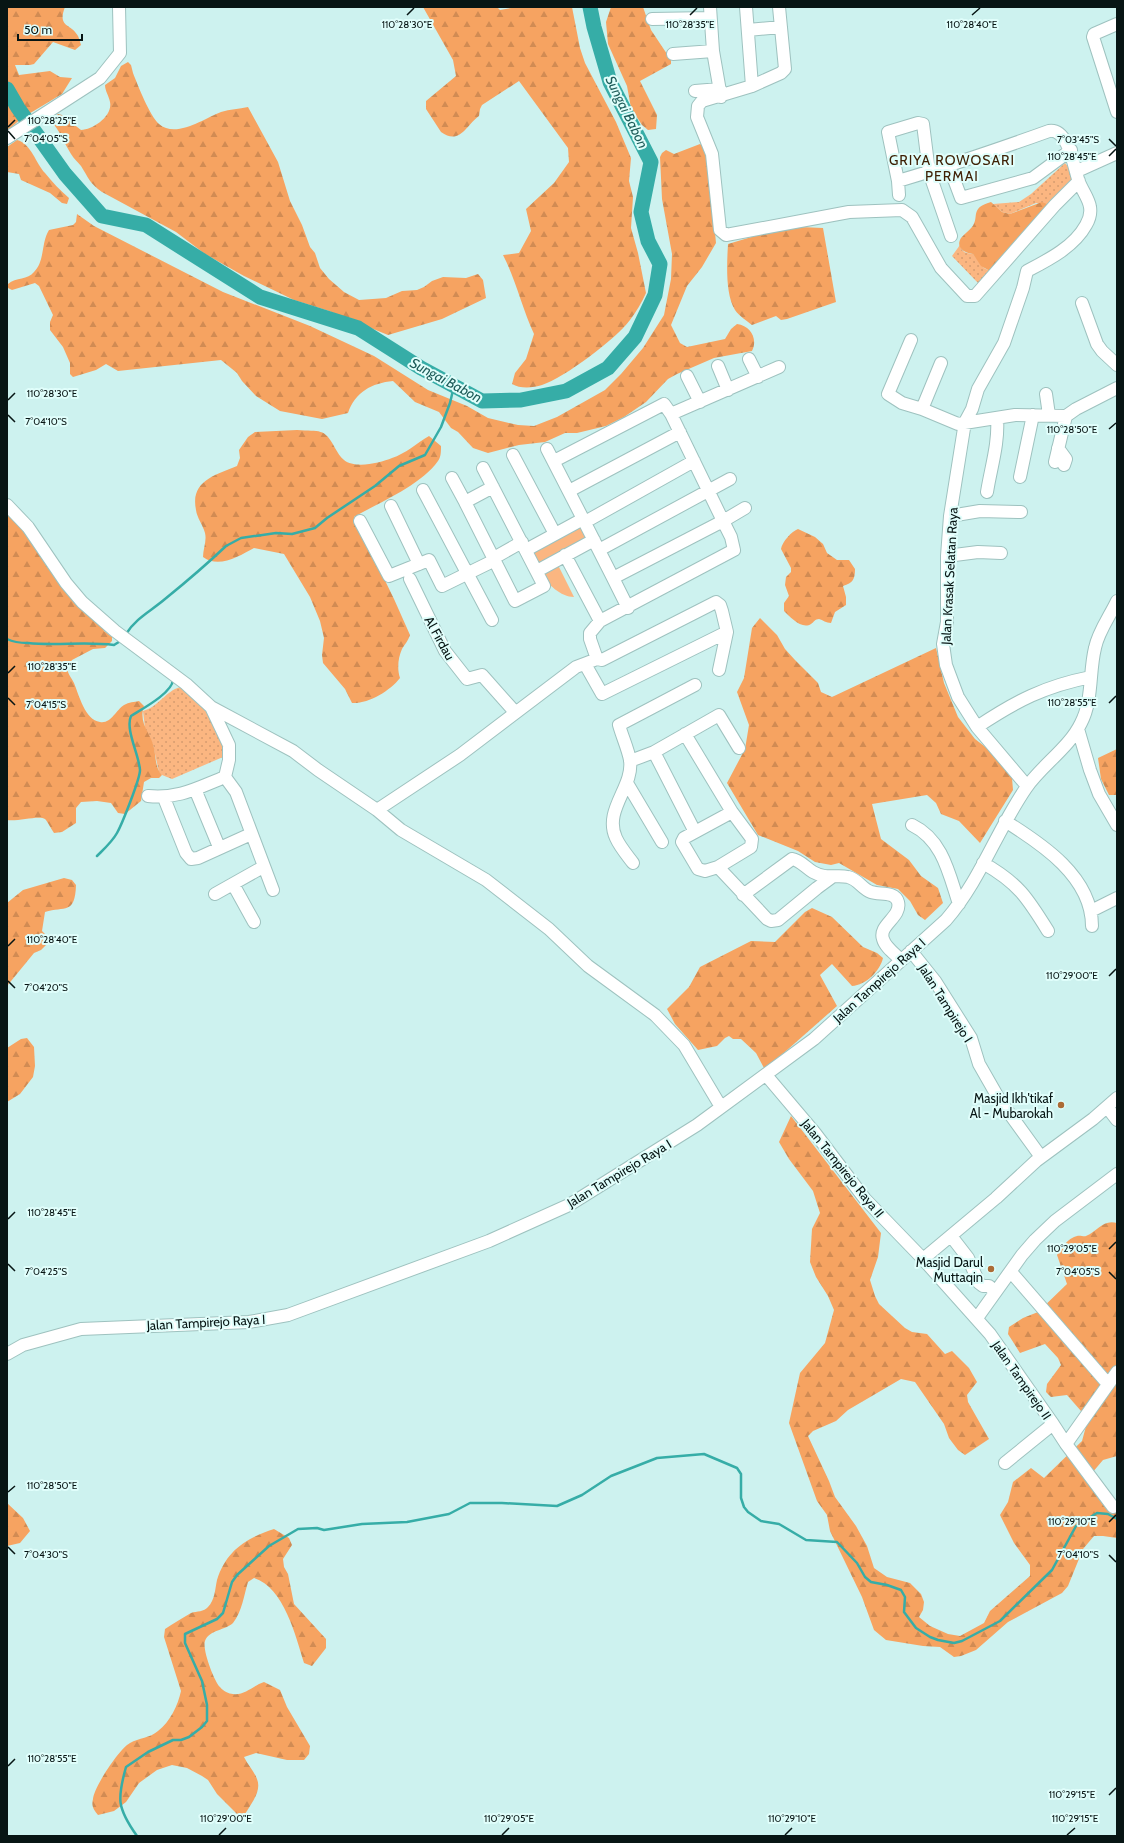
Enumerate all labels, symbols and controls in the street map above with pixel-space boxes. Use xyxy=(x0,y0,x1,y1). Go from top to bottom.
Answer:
scale bar xyxy=(18,16,82,42)
text: 110°28'30"E xyxy=(382,18,433,31)
text: 110°28'35"E xyxy=(665,18,715,31)
text: 110°28'40"E xyxy=(947,18,998,31)
text: 50 m xyxy=(24,22,52,37)
water label: Sungai Babon xyxy=(602,73,652,151)
text: 110°28'25"E xyxy=(28,114,77,127)
text: 7°04'05"S xyxy=(24,132,68,145)
text: 7°03'45"S xyxy=(1057,133,1099,146)
text: 110°28'45"E xyxy=(1047,150,1097,163)
district label: GRIYA ROWOSARI PERMAI xyxy=(889,151,1015,185)
water label: Sungai Babon xyxy=(407,354,485,406)
text: 110°28'30"E xyxy=(27,387,78,400)
text: 7°04'10"S xyxy=(25,415,67,428)
text: 110°28'50"E xyxy=(1047,423,1098,436)
street label: Jalan Krasak Selatan Raya xyxy=(937,506,961,646)
street label: Al Firdau xyxy=(421,613,459,663)
text: 110°28'35"E xyxy=(27,660,77,673)
text: 110°28'55"E xyxy=(1047,696,1097,709)
text: 7°04'15"S xyxy=(26,698,66,711)
text: 110°28'40"E xyxy=(27,933,78,946)
street label: Jalan Tampirejo Raya I xyxy=(829,934,929,1027)
street label: Jalan Tampirejo I xyxy=(914,960,976,1046)
text: 110°29'00"E xyxy=(1046,969,1098,982)
text: 7°04'20"S xyxy=(24,981,68,994)
place label: Masjid Ikh'tikaf Al - Mubarokah xyxy=(970,1090,1054,1121)
marker: Masjid Ikh'tikaf Al - Mubarokah xyxy=(1056,1100,1066,1110)
street label: Jalan Tampirejo Raya II xyxy=(797,1115,888,1221)
street label: Jalan Tampirejo Raya I xyxy=(563,1136,675,1212)
text: 110°28'45"E xyxy=(27,1206,77,1219)
text: 110°29'05"E xyxy=(1047,1242,1098,1255)
place label: Masjid Darul Muttaqin xyxy=(916,1254,983,1285)
marker: Masjid Darul Muttaqin xyxy=(986,1264,996,1274)
text: 7°04'25"S xyxy=(25,1265,67,1278)
text: 7°04'05"S xyxy=(1056,1265,1100,1278)
street label: Jalan Tampirejo Raya I xyxy=(145,1311,266,1334)
street label: Jalan Tampirejo II xyxy=(987,1337,1055,1423)
text: 110°28'50"E xyxy=(27,1479,78,1492)
text: 110°29'10"E xyxy=(1048,1515,1096,1528)
text: 7°04'30"S xyxy=(24,1548,68,1561)
text: 7°04'10"S xyxy=(1057,1548,1099,1561)
text: 110°28'55"E xyxy=(27,1752,77,1765)
text: 110°29'15"E xyxy=(1049,1788,1096,1801)
text: 110°29'00"E xyxy=(200,1812,252,1825)
text: 110°29'05"E xyxy=(484,1812,535,1825)
text: 110°29'10"E xyxy=(768,1812,816,1825)
text: 110°29'15"E xyxy=(1052,1812,1099,1825)

